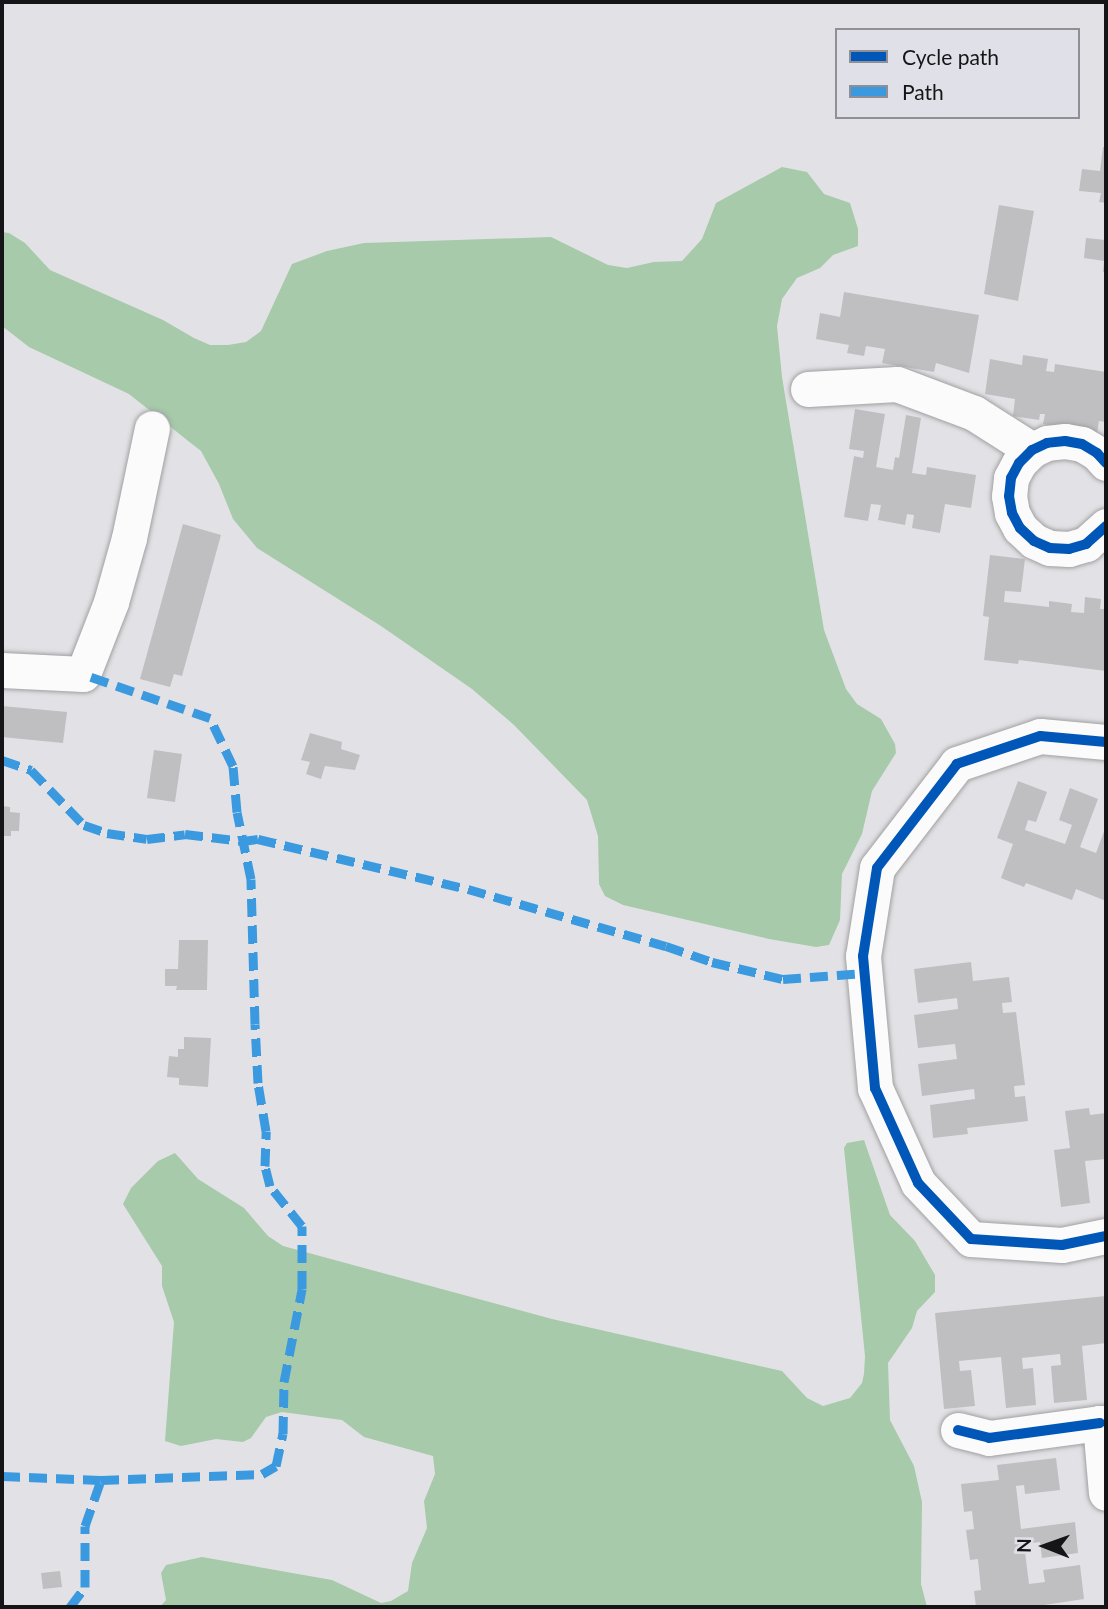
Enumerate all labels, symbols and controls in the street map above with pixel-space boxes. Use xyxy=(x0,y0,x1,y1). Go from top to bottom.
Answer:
legend xyxy=(835,28,1080,119)
text: Cycle path xyxy=(902,44,999,69)
text: Path xyxy=(902,79,944,104)
north arrow xyxy=(1010,1511,1080,1581)
text: N xyxy=(1012,1538,1035,1553)

